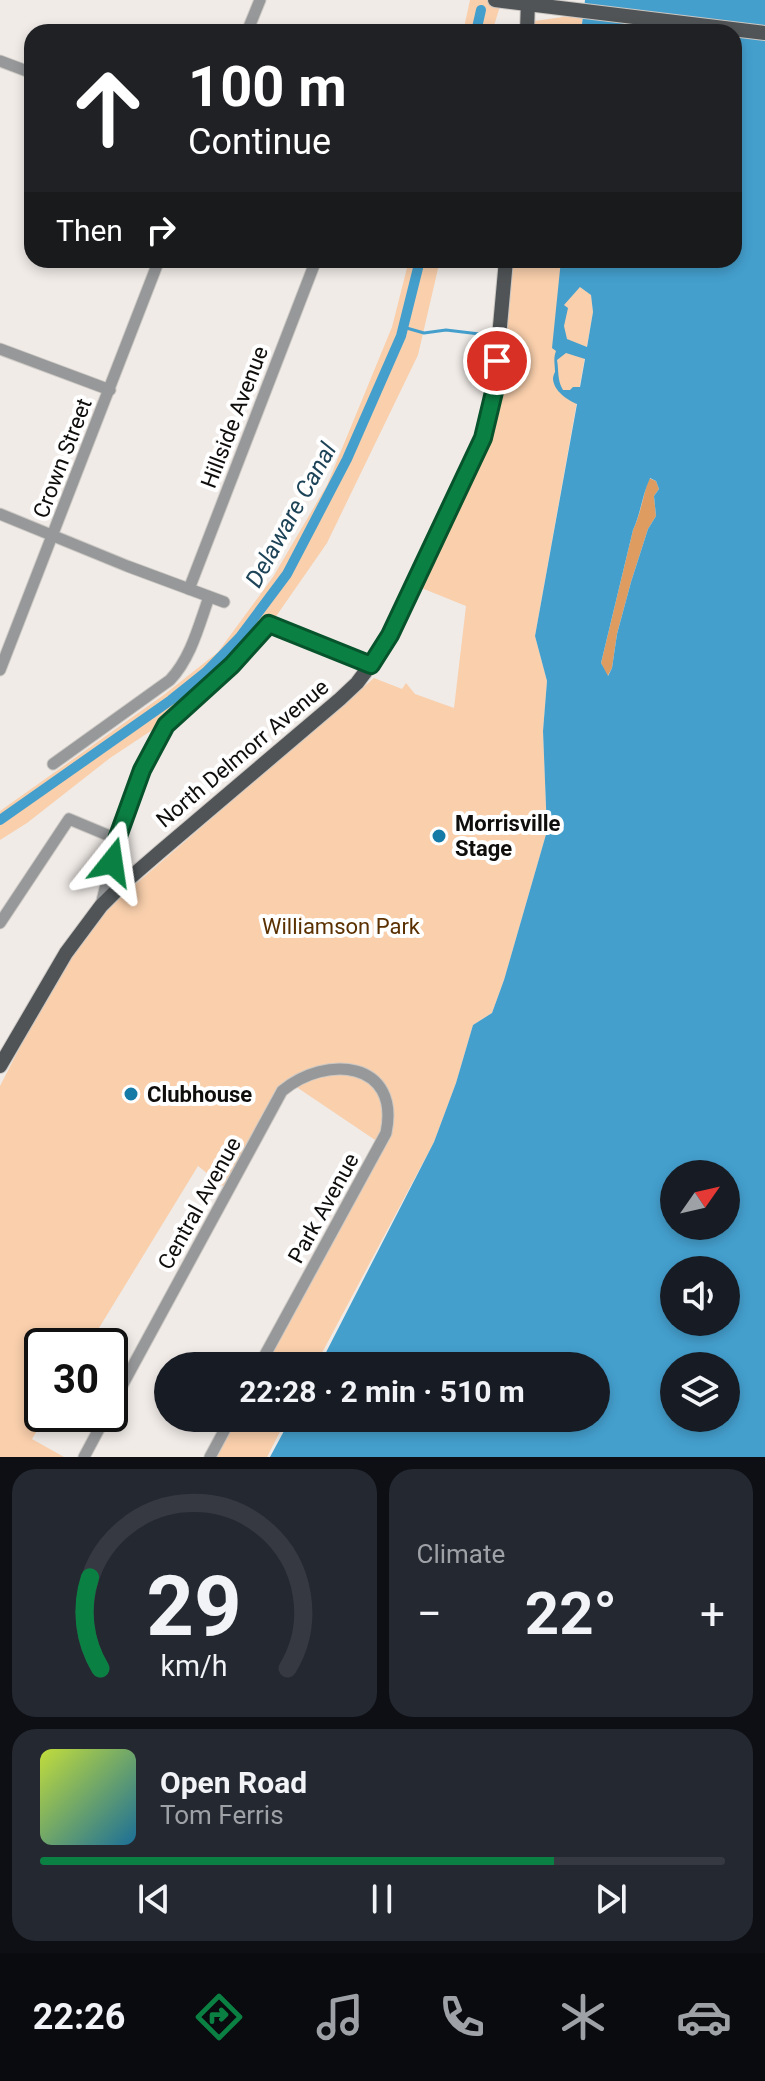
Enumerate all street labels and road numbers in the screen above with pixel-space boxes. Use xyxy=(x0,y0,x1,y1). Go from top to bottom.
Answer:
street label: Hillside Avenue xyxy=(196,343,273,492)
street label: Crown Street xyxy=(28,395,97,522)
street label: North Delmorr Avenue xyxy=(151,674,333,833)
street label: Central Avenue xyxy=(153,1133,246,1274)
street label: Park Avenue xyxy=(283,1149,364,1268)

